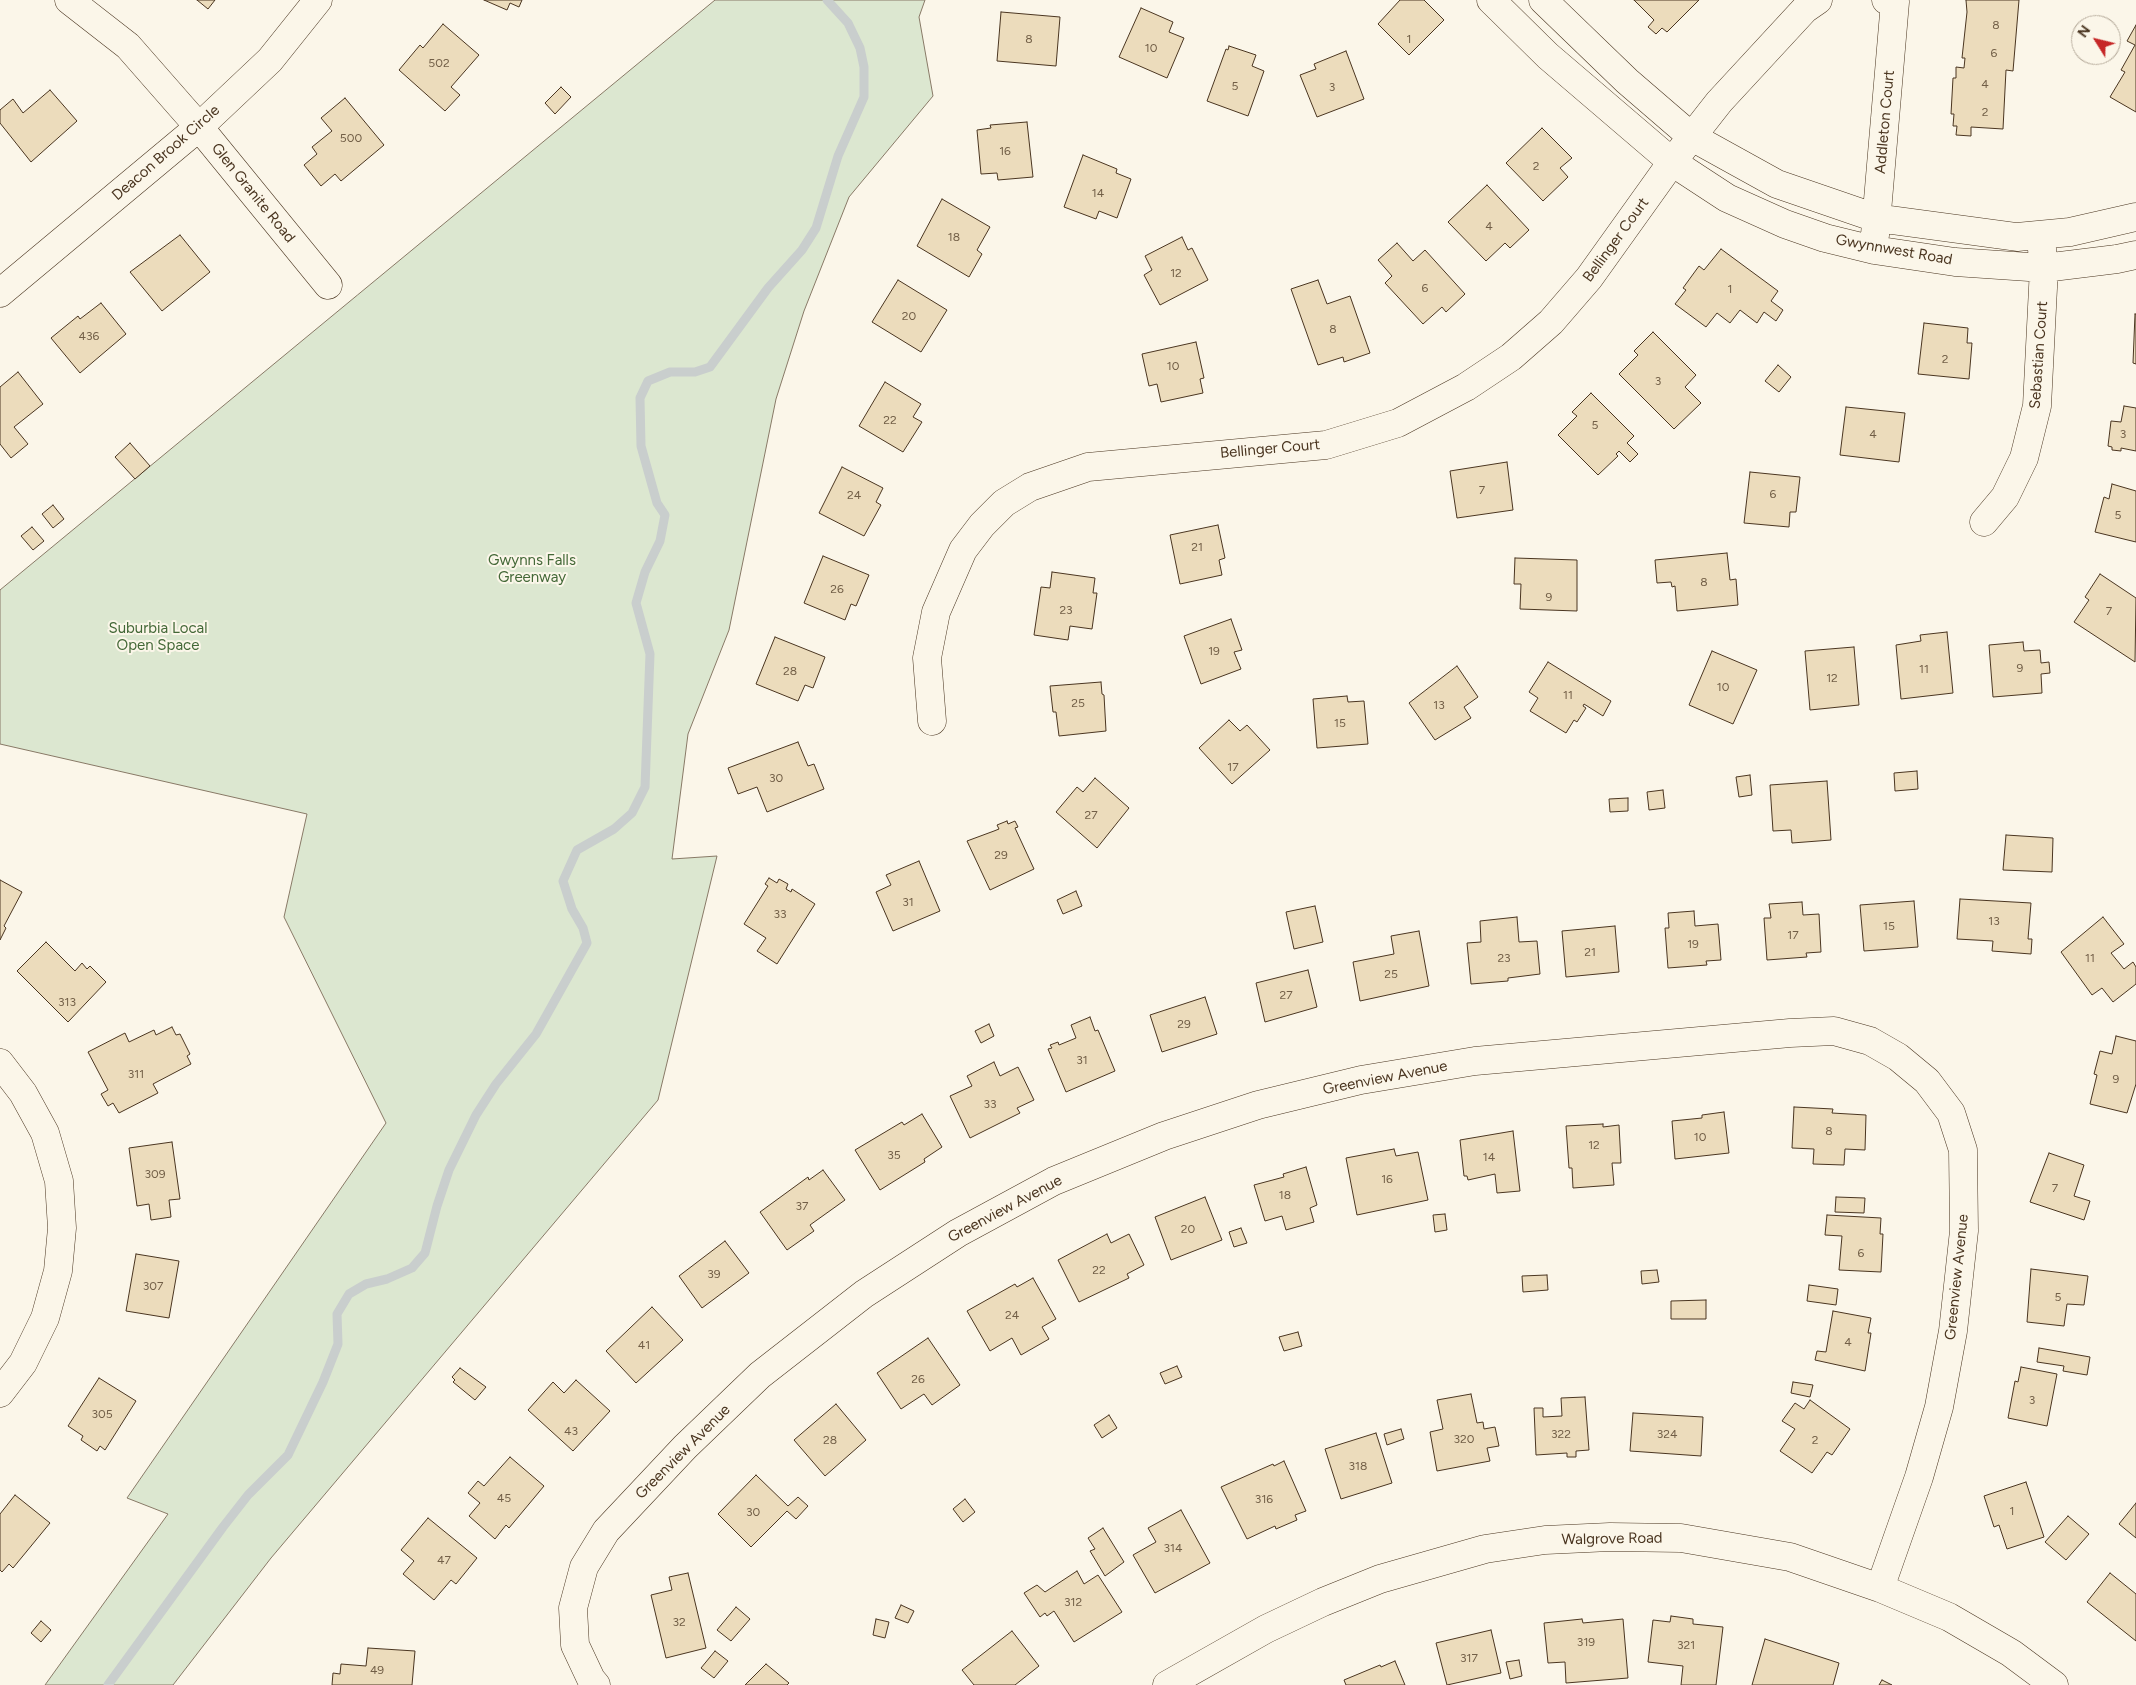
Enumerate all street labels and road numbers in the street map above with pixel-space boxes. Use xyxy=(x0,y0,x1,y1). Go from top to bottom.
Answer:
street label: Addleton Court xyxy=(1871,69,1899,175)
street label: Deacon Brook Circle xyxy=(109,101,223,205)
street label: Glen Granite Road xyxy=(207,140,299,246)
street label: Bellinger Court xyxy=(1579,194,1653,286)
street label: Gwynnwest Road xyxy=(1834,231,1954,269)
street label: Sebastian Court xyxy=(2026,300,2052,410)
street label: Bellinger Court xyxy=(1219,436,1321,462)
street label: Greenview Avenue xyxy=(1321,1057,1449,1099)
street label: Greenview Avenue xyxy=(945,1171,1065,1247)
street label: Greenview Avenue xyxy=(1941,1213,1973,1341)
street label: Greenview Avenue xyxy=(632,1401,734,1503)
street label: Walgrove Road xyxy=(1561,1529,1663,1549)

